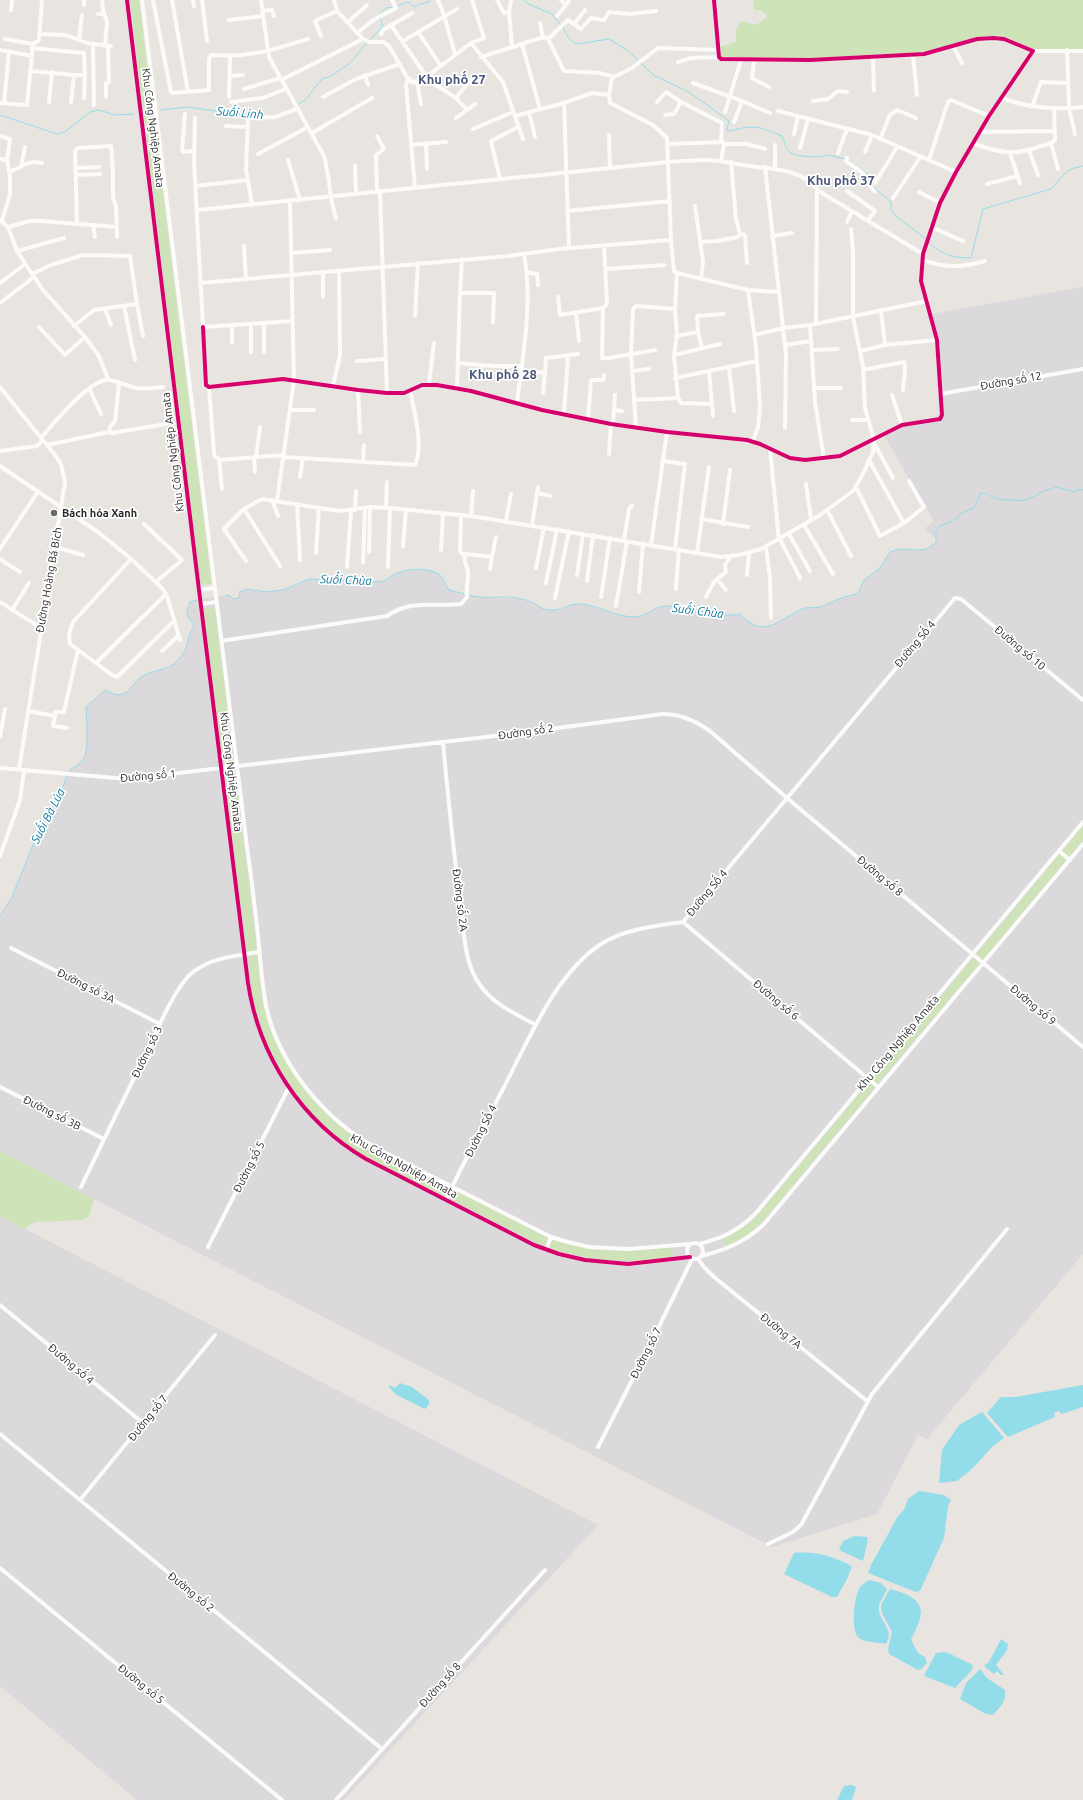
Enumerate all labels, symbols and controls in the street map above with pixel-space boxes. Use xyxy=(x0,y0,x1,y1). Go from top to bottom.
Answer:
street label: Khu Công Nghiệp Amata xyxy=(139,67,167,189)
district label: Khu phố 27 xyxy=(418,72,486,88)
water label: Suối Linh xyxy=(216,104,264,122)
district label: Khu phố 37 xyxy=(807,173,875,189)
district label: Khu phố 28 xyxy=(469,367,537,383)
street label: Đường số 12 xyxy=(979,369,1043,393)
street label: Khu Công Nghiệp Amata xyxy=(159,391,187,513)
place label: Bách hóa Xanh xyxy=(62,506,137,520)
marker: Bách hóa Xanh xyxy=(49,508,59,518)
street label: Đường Hoàng Bá Bích xyxy=(33,526,65,634)
water label: Suối Chùa xyxy=(320,572,372,588)
water label: Suối Chùa xyxy=(671,601,725,621)
street label: Đường Số 4 xyxy=(892,618,938,670)
street label: Đường số 10 xyxy=(992,623,1048,673)
street label: Khu Công Nghiệp Amata xyxy=(217,711,245,833)
street label: Đường số 2 xyxy=(497,722,555,742)
street label: Đường số 1 xyxy=(120,767,176,785)
water label: Suối Bà Lúa xyxy=(28,786,68,846)
street label: Đường số 8 xyxy=(854,853,906,899)
street label: Đường Số 4 xyxy=(684,867,730,919)
street label: Đường số 2A xyxy=(450,868,470,932)
street label: Đường số 3A xyxy=(55,966,117,1006)
street label: Đường số 6 xyxy=(750,977,802,1023)
street label: Đường số 9 xyxy=(1007,982,1059,1028)
street label: Khu Công Nghiệp Amata xyxy=(854,993,942,1093)
street label: Đường số 3 xyxy=(129,1024,165,1080)
street label: Đường số 3B xyxy=(21,1093,83,1133)
street label: Đường Số 4 xyxy=(462,1103,500,1159)
street label: Khu Công Nghiệp Amata xyxy=(348,1131,460,1201)
street label: Đường số 5 xyxy=(230,1139,268,1195)
street label: Đường 7A xyxy=(758,1310,804,1352)
street label: Đường số 7 xyxy=(627,1325,665,1381)
street label: Đường số 4 xyxy=(45,1341,97,1387)
street label: Đường số 7 xyxy=(125,1392,171,1444)
street label: Đường số 2 xyxy=(165,1569,217,1615)
street label: Đường số 8 xyxy=(416,1660,464,1710)
street label: Đường số 5 xyxy=(115,1661,167,1707)

